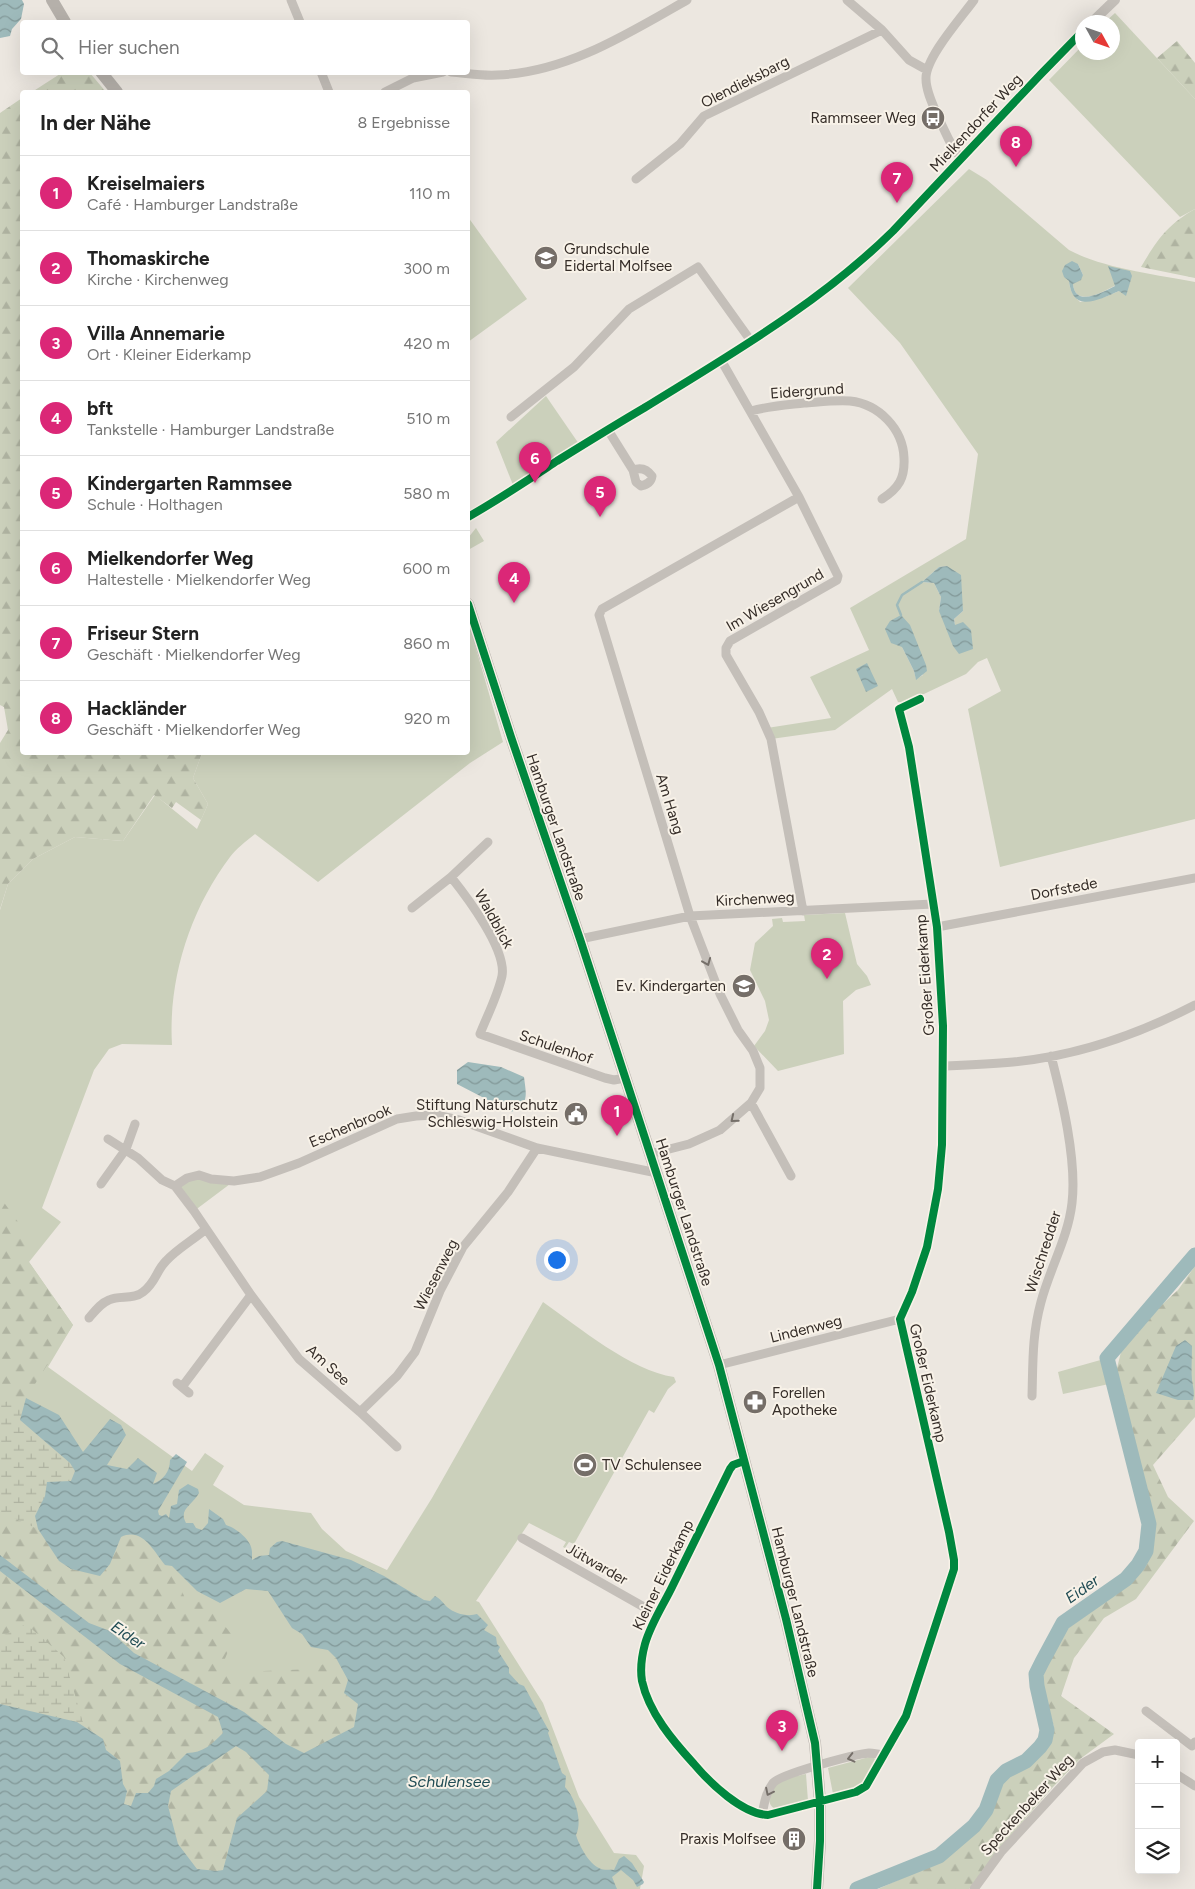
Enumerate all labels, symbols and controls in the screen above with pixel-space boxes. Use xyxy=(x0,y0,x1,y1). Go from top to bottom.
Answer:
north arrow xyxy=(1075,15,1120,60)
search box xyxy=(20,20,470,75)
icon: search xyxy=(38,34,66,62)
text: Hier suchen xyxy=(78,36,179,59)
street label: Olendieksbarg xyxy=(698,52,792,112)
street label: Mielkendorfer Weg xyxy=(926,70,1026,176)
bus stop icon: Rammseer Weg xyxy=(920,105,946,131)
place label: Rammseer Weg xyxy=(810,109,916,127)
text: In der Nähe xyxy=(40,110,151,135)
text: 8 Ergebnisse xyxy=(358,113,450,132)
pin: 8 xyxy=(1000,126,1032,167)
pin: 7 xyxy=(881,162,913,203)
text: Kreiselmaiers xyxy=(87,172,205,195)
text: 1 xyxy=(53,184,59,203)
text: 110 m xyxy=(409,184,450,203)
text: Café · Hamburger Landstraße xyxy=(87,195,298,214)
place label: Grundschule Eidertal Molfsee xyxy=(564,240,672,275)
school or university icon: Grundschule Eidertal Molfsee xyxy=(533,245,559,271)
text: Thomaskirche xyxy=(87,247,210,270)
text: 2 xyxy=(51,259,61,278)
text: 300 m xyxy=(403,259,450,278)
text: Kirche · Kirchenweg xyxy=(87,270,229,289)
text: Villa Annemarie xyxy=(87,322,225,345)
text: 3 xyxy=(52,334,60,353)
text: 420 m xyxy=(403,334,450,353)
text: Ort · Kleiner Eiderkamp xyxy=(87,345,251,364)
street label: Eidergrund xyxy=(770,379,844,403)
text: bft xyxy=(87,397,113,420)
text: 4 xyxy=(51,409,61,428)
text: 510 m xyxy=(406,409,450,428)
text: Tankstelle · Hamburger Landstraße xyxy=(87,420,334,439)
pin: 6 xyxy=(519,442,551,483)
text: Kindergarten Rammsee xyxy=(87,472,292,495)
pin: 5 xyxy=(584,476,616,517)
text: 5 xyxy=(51,484,61,503)
text: 580 m xyxy=(403,484,450,503)
text: Schule · Holthagen xyxy=(87,495,223,514)
text: Mielkendorfer Weg xyxy=(87,547,253,570)
text: 6 xyxy=(51,559,61,578)
text: 600 m xyxy=(403,559,450,578)
pin: 4 xyxy=(498,562,530,603)
street label: Im Wiesengrund xyxy=(723,565,827,635)
text: Haltestelle · Mielkendorfer Weg xyxy=(87,570,311,589)
text: Friseur Stern xyxy=(87,622,199,645)
text: 7 xyxy=(52,634,60,653)
text: 860 m xyxy=(403,634,450,653)
text: Geschäft · Mielkendorfer Weg xyxy=(87,645,301,664)
text: Hackländer xyxy=(87,697,187,720)
text: 8 xyxy=(51,709,61,728)
text: 920 m xyxy=(404,709,450,728)
text: Geschäft · Mielkendorfer Weg xyxy=(87,720,301,739)
street label: Hamburger Landstraße xyxy=(522,751,590,903)
street label: Am Hang xyxy=(652,771,688,837)
street label: Dorfstede xyxy=(1029,874,1099,904)
street label: Waldblick xyxy=(470,886,518,952)
street label: Kirchenweg xyxy=(715,888,795,910)
street label: Großer Eiderkamp xyxy=(912,914,938,1036)
pin: 2 xyxy=(811,938,843,979)
one-way arrow xyxy=(701,957,711,966)
school or university icon: Ev. Kindergarten xyxy=(731,973,757,999)
place label: Ev. Kindergarten xyxy=(616,977,726,995)
street label: Schulenhof xyxy=(517,1026,596,1068)
pin: 1 xyxy=(601,1095,633,1136)
place label: Stiftung Naturschutz Schleswig-Holstein xyxy=(416,1096,558,1131)
street label: Eschenbrook xyxy=(306,1100,394,1151)
public building icon: Stiftung Naturschutz Schleswig-Holstein xyxy=(563,1101,589,1127)
one-way arrow xyxy=(731,1114,740,1122)
street label: Hamburger Landstraße xyxy=(652,1136,716,1288)
street label: Wischredder xyxy=(1021,1209,1065,1295)
street label: Wiesenweg xyxy=(410,1236,462,1314)
your location xyxy=(544,1247,570,1273)
street label: Lindenweg xyxy=(768,1311,844,1347)
street label: Großer Eiderkamp xyxy=(906,1322,950,1444)
street label: Am See xyxy=(303,1341,353,1389)
place label: Forellen Apotheke xyxy=(772,1384,837,1419)
pharmacy icon: Forellen Apotheke xyxy=(742,1389,768,1415)
sports icon: TV Schulensee xyxy=(572,1452,598,1478)
place label: TV Schulensee xyxy=(602,1456,702,1474)
street label: Kleiner Eiderkamp xyxy=(629,1517,698,1633)
street label: Hamburger Landstraße xyxy=(768,1525,822,1679)
street label: Jütwarder xyxy=(563,1539,631,1589)
water label: Eider xyxy=(1061,1570,1103,1607)
water label: Eider xyxy=(107,1617,149,1653)
pin: 3 xyxy=(766,1710,798,1751)
map controls xyxy=(1135,1739,1180,1874)
button: + xyxy=(1135,1739,1180,1784)
street label: Speckenbeker Weg xyxy=(977,1751,1077,1859)
one-way arrow xyxy=(847,1752,856,1763)
water label: Schulensee xyxy=(408,1772,491,1791)
button: − xyxy=(1135,1784,1180,1829)
one-way arrow xyxy=(764,1787,775,1796)
building icon: Praxis Molfsee xyxy=(781,1826,807,1852)
button: layers xyxy=(1135,1829,1180,1874)
place label: Praxis Molfsee xyxy=(680,1830,776,1848)

